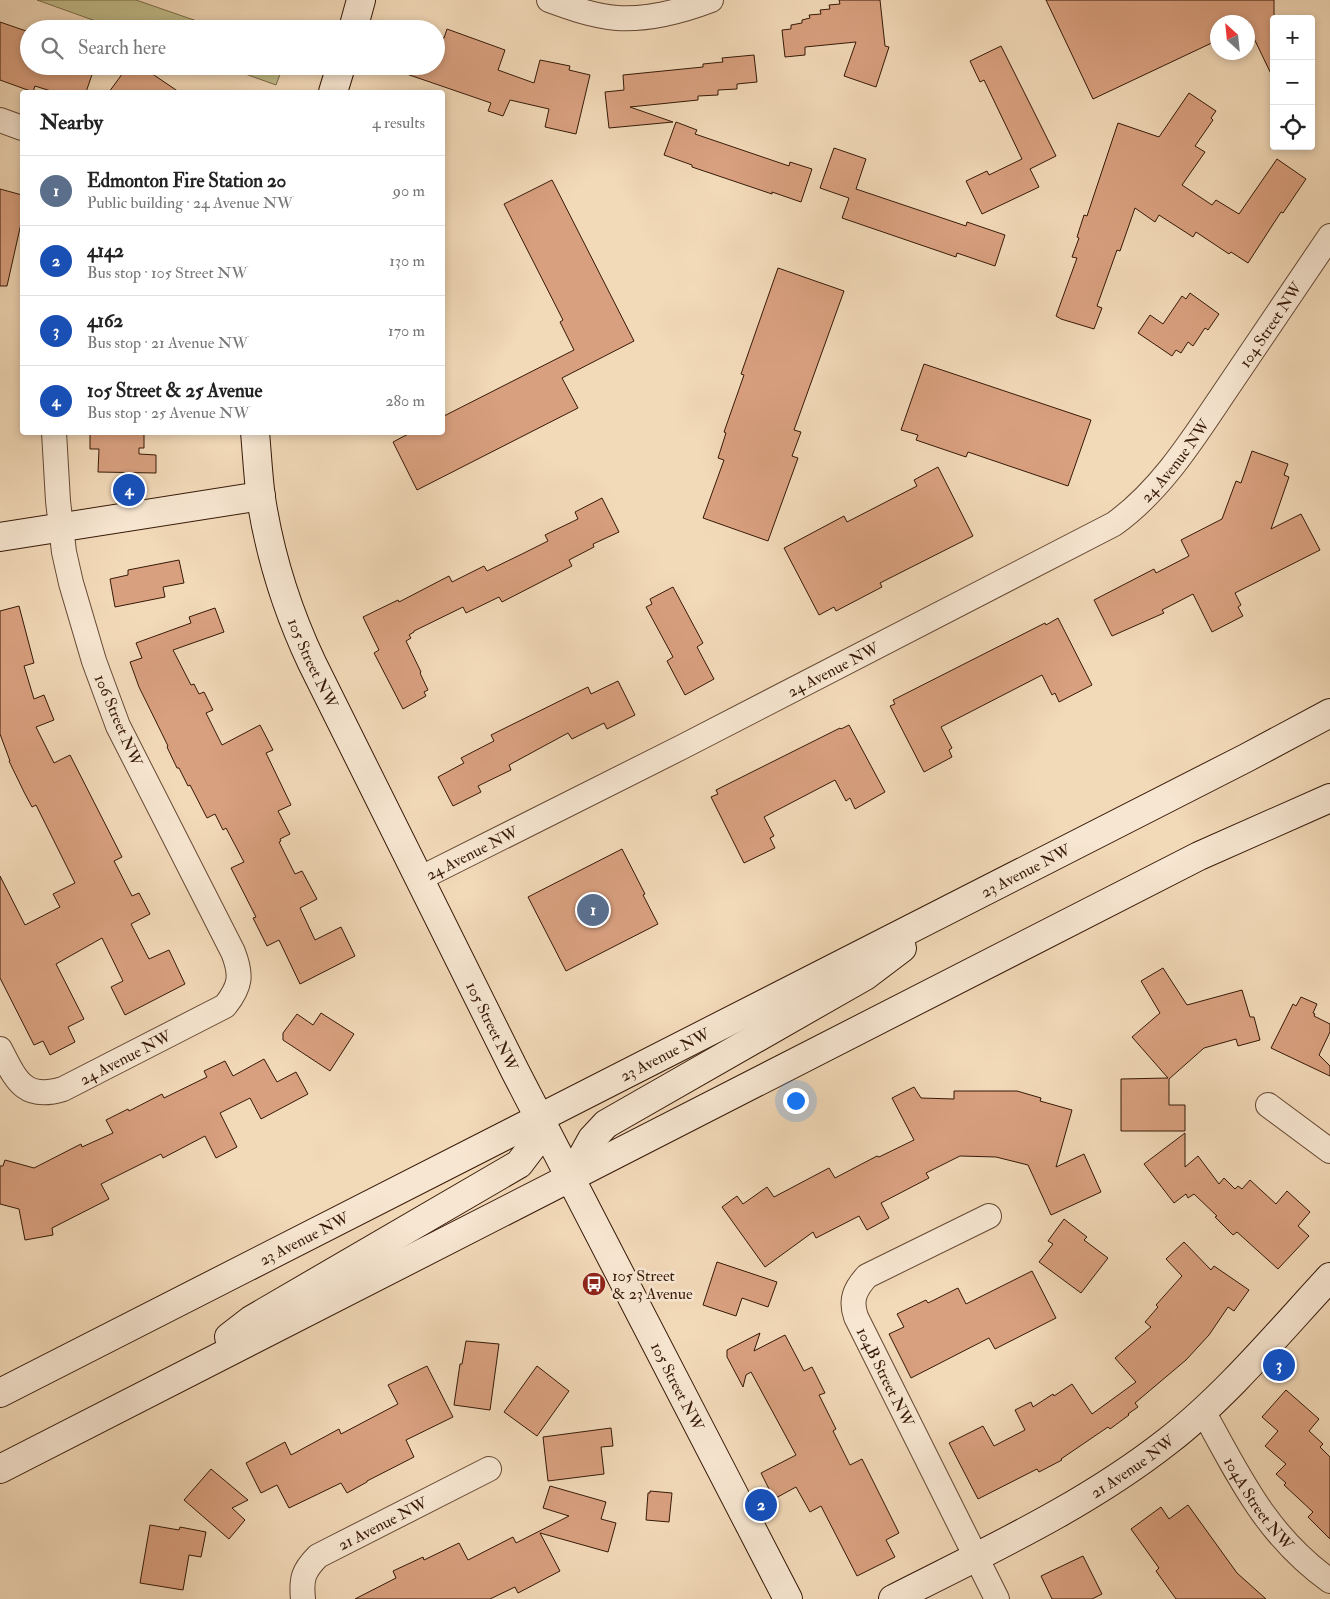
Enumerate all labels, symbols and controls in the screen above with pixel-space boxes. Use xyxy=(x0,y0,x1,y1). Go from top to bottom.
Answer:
north arrow xyxy=(1210,15,1255,60)
map controls xyxy=(1270,15,1315,150)
button: + xyxy=(1270,15,1315,60)
search box xyxy=(20,20,445,75)
icon: search xyxy=(38,34,66,62)
text: Search here xyxy=(78,36,166,60)
button: − xyxy=(1270,60,1315,105)
button: locate xyxy=(1270,105,1315,150)
text: Nearby xyxy=(40,109,103,136)
text: 4 results xyxy=(372,113,425,133)
text: Edmonton Fire Station 20 xyxy=(87,169,286,193)
text: 1 xyxy=(53,181,59,201)
text: 90 m xyxy=(393,181,425,201)
text: Public building · 24 Avenue NW xyxy=(87,193,293,213)
text: 4142 xyxy=(87,239,124,263)
text: 2 xyxy=(52,251,60,271)
text: 130 m xyxy=(389,251,425,271)
text: Bus stop · 105 Street NW xyxy=(87,263,248,283)
street label: 104 Street NW xyxy=(1235,278,1307,372)
text: 4162 xyxy=(87,309,123,333)
text: 3 xyxy=(53,321,59,341)
text: 170 m xyxy=(388,321,425,341)
text: Bus stop · 21 Avenue NW xyxy=(87,333,248,353)
text: 105 Street & 25 Avenue xyxy=(87,379,262,403)
text: 4 xyxy=(52,391,60,411)
text: 280 m xyxy=(385,391,425,411)
text: Bus stop · 25 Avenue NW xyxy=(87,403,250,423)
street label: 24 Avenue NW xyxy=(1137,415,1215,507)
pin: 4 xyxy=(113,471,145,509)
street label: 105 Street NW xyxy=(283,616,342,712)
street label: 24 Avenue NW xyxy=(784,638,883,702)
street label: 106 Street NW xyxy=(90,671,147,770)
street label: 24 Avenue NW xyxy=(423,822,522,885)
street label: 23 Avenue NW xyxy=(978,840,1075,902)
pin: 1 xyxy=(577,891,609,929)
street label: 105 Street NW xyxy=(461,979,523,1075)
street label: 23 Avenue NW xyxy=(617,1024,714,1086)
street label: 24 Avenue NW xyxy=(76,1026,176,1090)
your location xyxy=(783,1088,809,1114)
street label: 23 Avenue NW xyxy=(256,1208,353,1270)
place label: 105 Street & 23 Avenue xyxy=(612,1266,693,1304)
bus stop icon: 105 Street & 23 Avenue xyxy=(581,1271,607,1297)
street label: 104B Street NW xyxy=(852,1324,919,1431)
street label: 105 Street NW xyxy=(646,1339,708,1435)
pin: 3 xyxy=(1263,1346,1295,1384)
street label: 21 Avenue NW xyxy=(1087,1430,1179,1503)
street label: 104A Street NW xyxy=(1219,1454,1298,1555)
pin: 2 xyxy=(745,1486,777,1524)
street label: 21 Avenue NW xyxy=(335,1493,431,1555)

